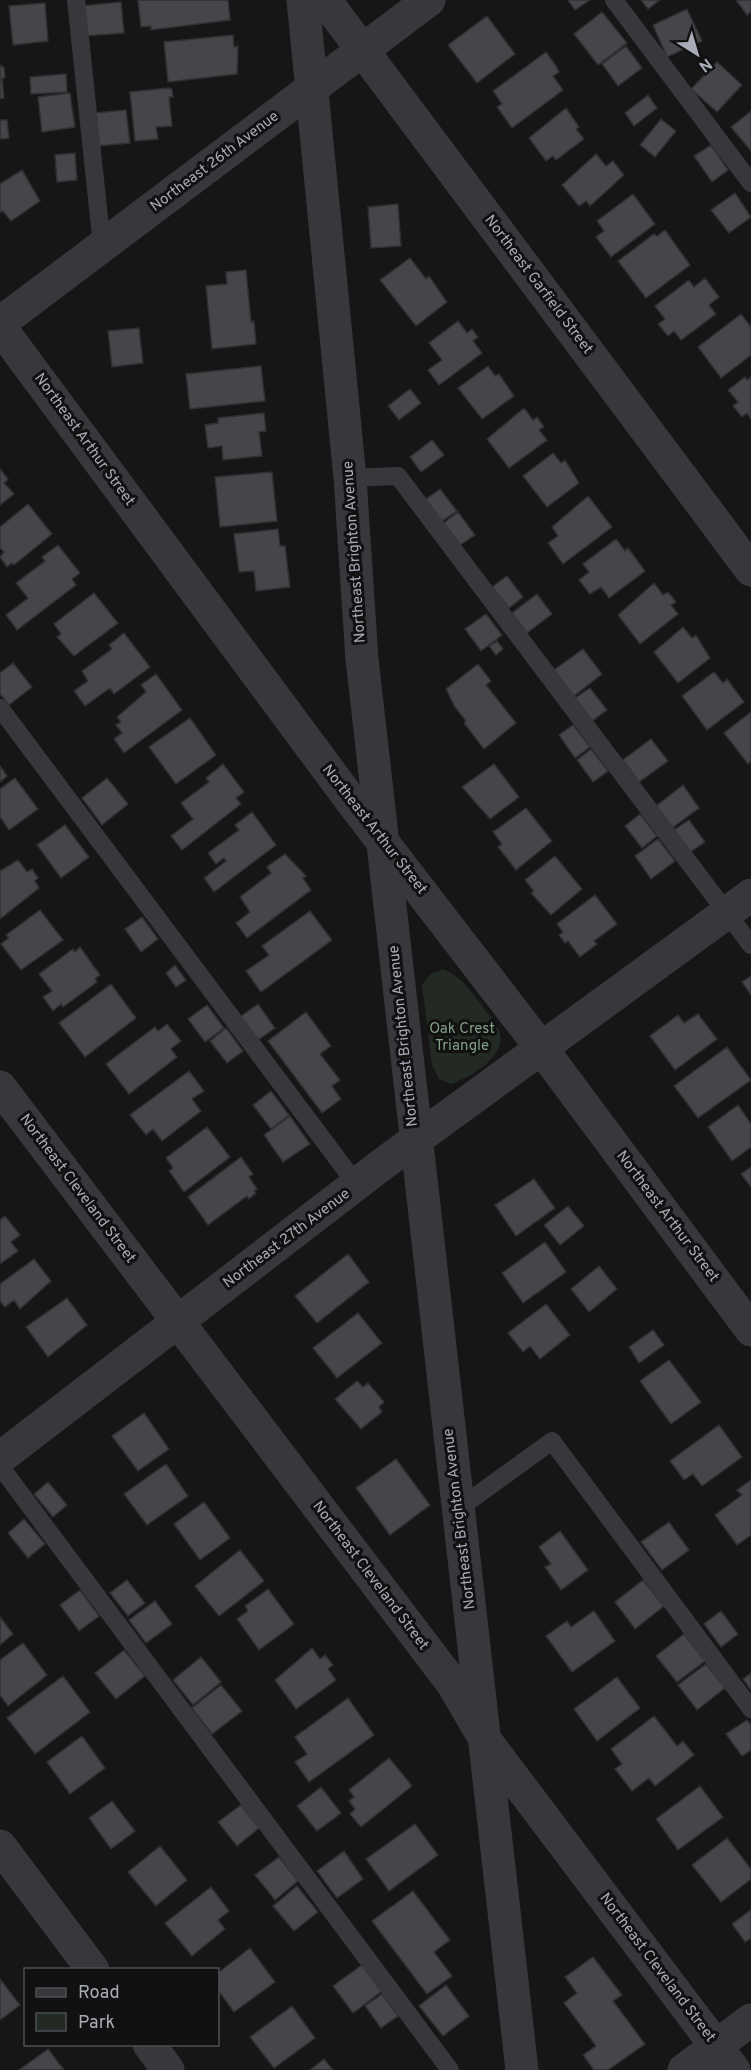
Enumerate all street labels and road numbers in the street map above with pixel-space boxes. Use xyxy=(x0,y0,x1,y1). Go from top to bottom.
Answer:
street label: Northeast 26th Avenue xyxy=(147,107,283,217)
street label: Northeast Garfield Street xyxy=(479,212,597,358)
street label: Northeast Arthur Street xyxy=(29,370,139,510)
street label: Northeast Brighton Avenue xyxy=(339,460,371,644)
street label: Northeast Arthur Street xyxy=(317,761,431,899)
street label: Northeast Brighton Avenue xyxy=(385,944,423,1128)
street label: Northeast Cleveland Street xyxy=(15,1111,139,1267)
street label: Northeast Arthur Street xyxy=(611,1148,723,1286)
street label: Northeast 27th Avenue xyxy=(220,1185,354,1293)
street label: Northeast Brighton Avenue xyxy=(439,1427,481,1611)
street label: Northeast Cleveland Street xyxy=(308,1498,432,1654)
street label: Northeast Cleveland Street xyxy=(595,1890,719,2046)

